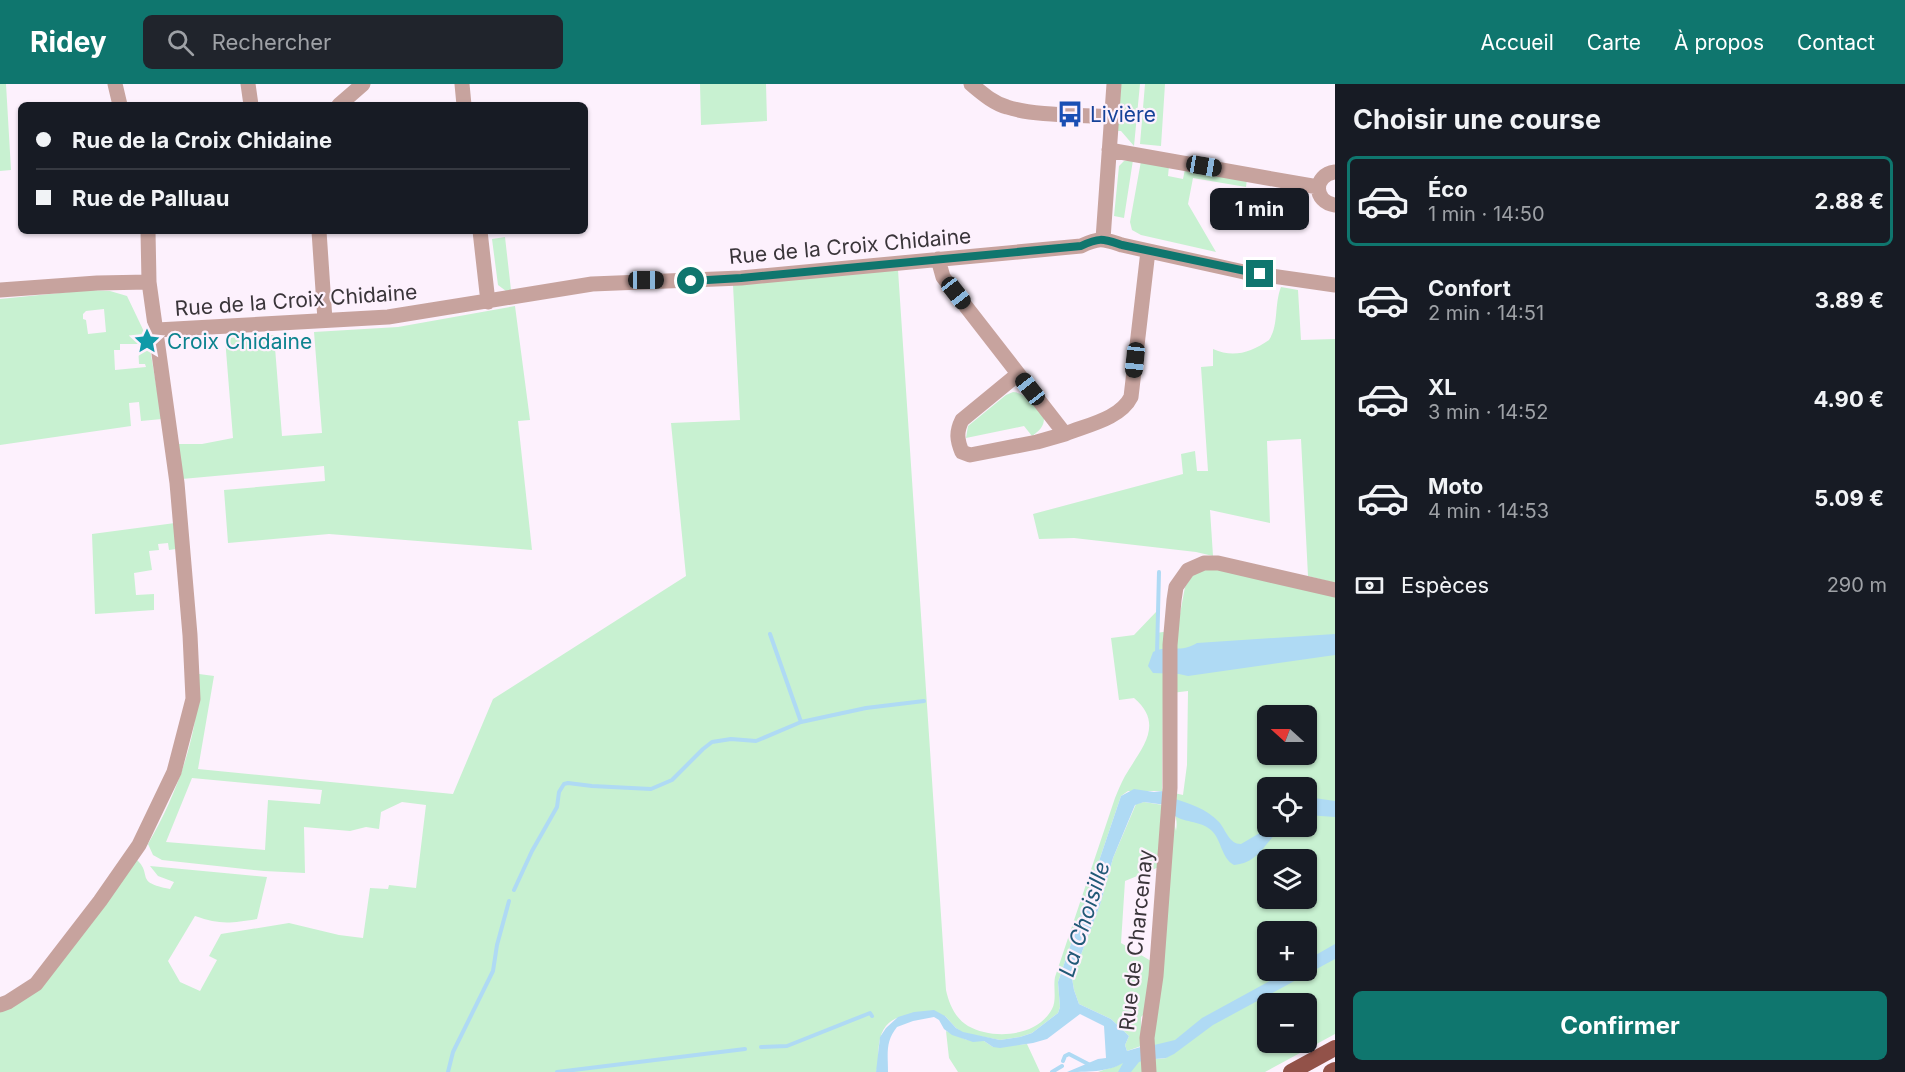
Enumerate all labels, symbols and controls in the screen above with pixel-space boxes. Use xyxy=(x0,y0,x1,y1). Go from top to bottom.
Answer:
search box xyxy=(143,15,563,69)
text: Ridey xyxy=(30,25,107,59)
icon: search xyxy=(164,26,197,59)
text: Rechercher xyxy=(212,29,331,55)
text: Accueil xyxy=(1480,30,1554,55)
text: Carte xyxy=(1587,30,1641,55)
text: À propos xyxy=(1674,30,1764,55)
text: Contact xyxy=(1797,30,1875,55)
bus stop icon: Livière xyxy=(1055,99,1085,129)
place label: Livière xyxy=(1090,102,1156,127)
text: Choisir une course xyxy=(1353,103,1601,136)
text: Rue de la Croix Chidaine xyxy=(72,127,332,153)
car xyxy=(1185,154,1223,178)
icon: car xyxy=(1356,174,1410,228)
text: Éco xyxy=(1428,176,1468,202)
text: Rue de Palluau xyxy=(72,185,229,211)
callout: 1 min xyxy=(1210,187,1310,229)
text: 2.88 € xyxy=(1815,188,1884,214)
text: 1 min xyxy=(1235,197,1284,221)
text: 1 min · 14:50 xyxy=(1428,202,1545,226)
street label: Rue de la Croix Chidaine xyxy=(728,223,972,269)
route end xyxy=(1246,260,1273,287)
route start xyxy=(677,267,704,294)
car xyxy=(628,271,664,289)
car xyxy=(938,273,974,313)
icon: car xyxy=(1356,273,1410,327)
text: Confort xyxy=(1428,275,1511,301)
street label: Rue de la Croix Chidaine xyxy=(174,279,418,321)
text: 3.89 € xyxy=(1815,287,1884,313)
text: 2 min · 14:51 xyxy=(1428,301,1544,325)
place icon: Croix Chidaine xyxy=(132,326,162,356)
place label: Croix Chidaine xyxy=(167,329,312,354)
car xyxy=(1124,341,1146,379)
car xyxy=(1012,369,1048,409)
icon: car xyxy=(1356,372,1410,426)
text: XL xyxy=(1428,374,1457,400)
text: 4.90 € xyxy=(1813,386,1884,412)
text: 3 min · 14:52 xyxy=(1428,400,1548,424)
icon: car xyxy=(1356,471,1410,525)
text: Moto xyxy=(1428,473,1483,499)
text: 5.09 € xyxy=(1814,485,1884,511)
text: 4 min · 14:53 xyxy=(1428,499,1549,523)
icon: cash xyxy=(1353,569,1386,602)
text: Espèces xyxy=(1401,572,1489,598)
text: 290 m xyxy=(1827,573,1887,597)
north arrow xyxy=(1257,705,1317,765)
map controls xyxy=(1257,705,1317,1053)
button: locate xyxy=(1257,777,1317,837)
street label: Rue de Charcenay xyxy=(1114,848,1158,1032)
button: layers xyxy=(1257,849,1317,909)
water label: La Choisille xyxy=(1053,858,1115,980)
button: + xyxy=(1257,921,1317,981)
button: Confirmer xyxy=(1353,991,1887,1060)
button: − xyxy=(1257,993,1317,1053)

